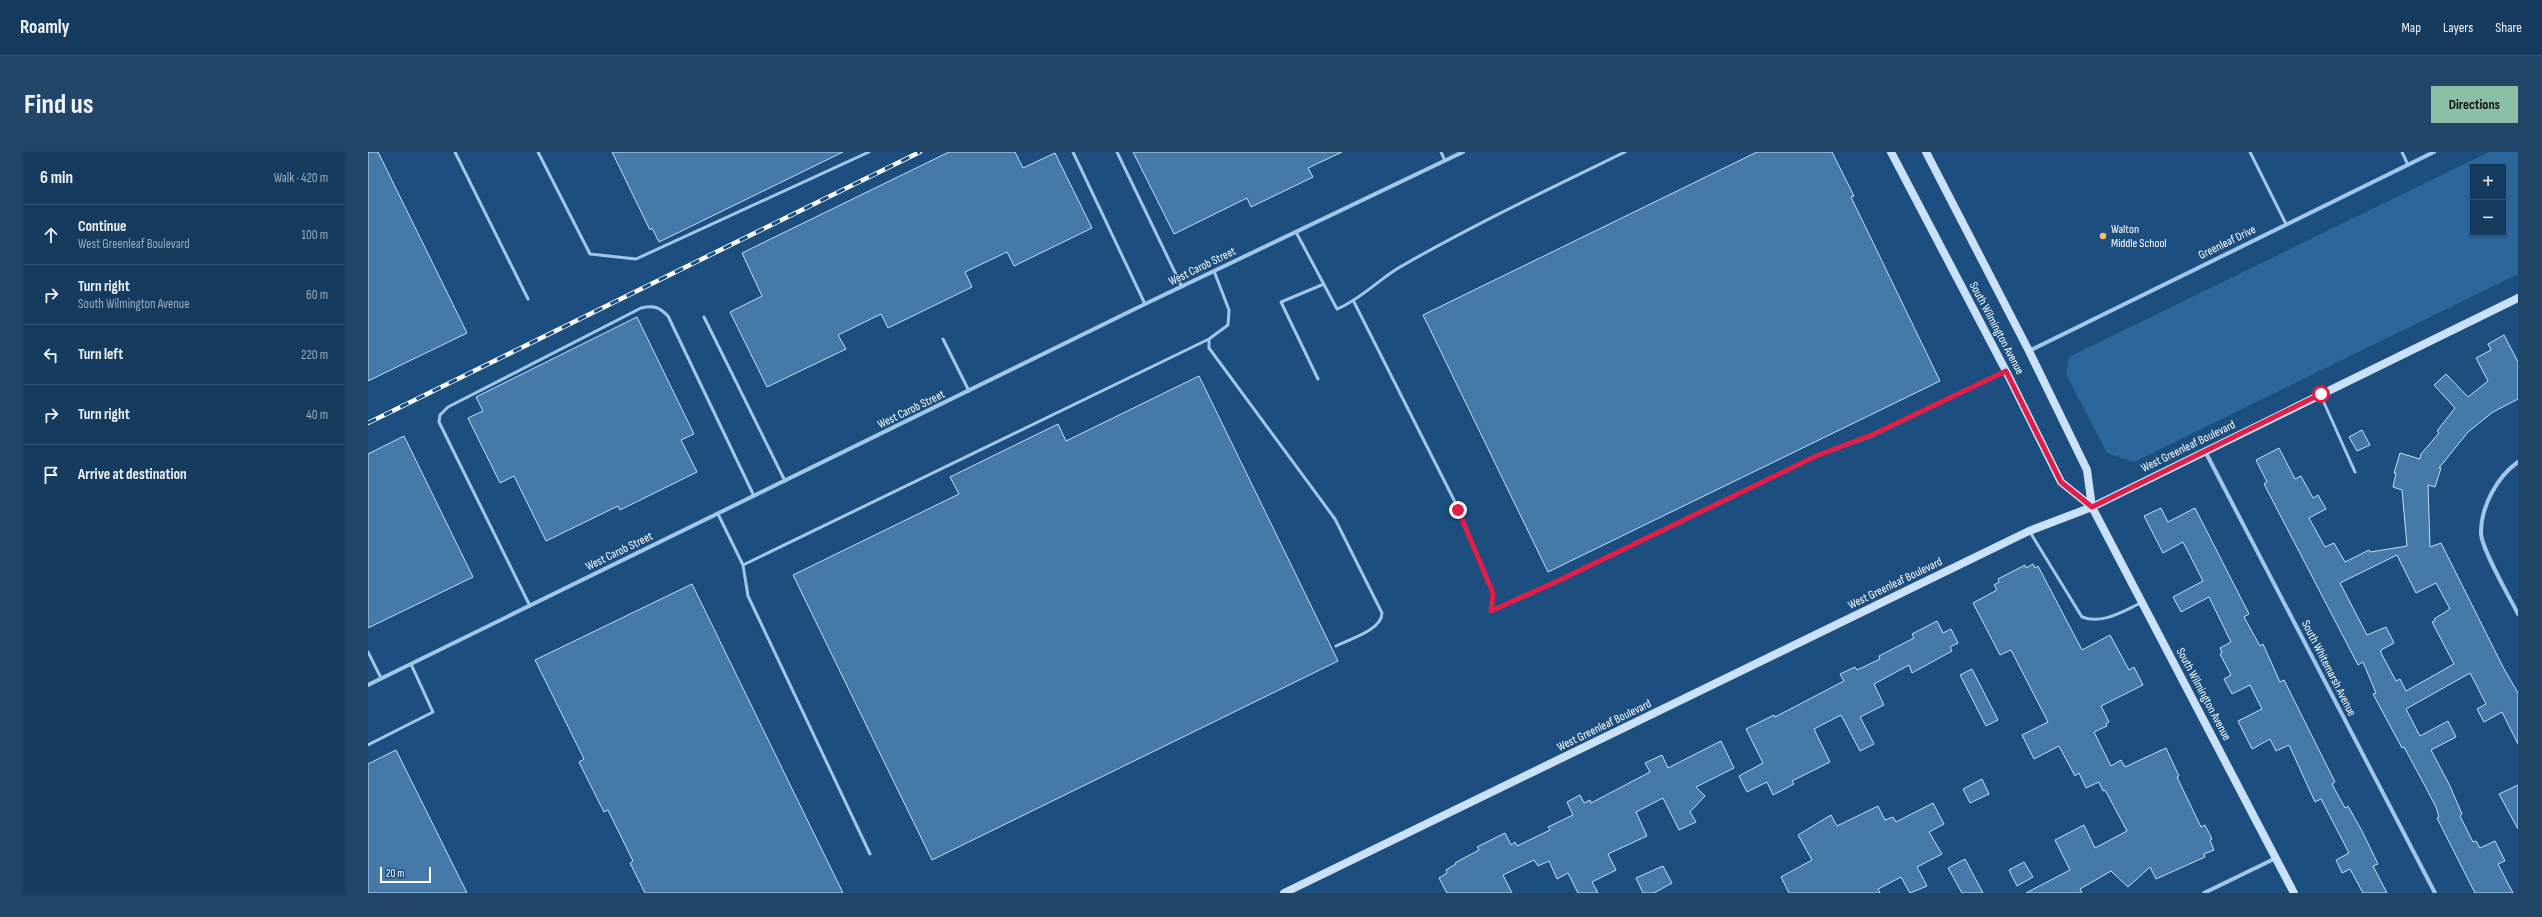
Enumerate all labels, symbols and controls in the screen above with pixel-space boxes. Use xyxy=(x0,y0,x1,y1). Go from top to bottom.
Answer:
text: Roamly xyxy=(20,16,70,39)
text: Map xyxy=(2401,19,2421,36)
text: Layers xyxy=(2443,19,2473,36)
text: Share xyxy=(2495,19,2522,36)
button: Directions xyxy=(2431,86,2518,123)
text: Find us xyxy=(24,88,93,121)
map controls xyxy=(2470,164,2506,236)
button: + xyxy=(2470,164,2506,200)
text: 6 min xyxy=(40,168,73,188)
text: Walk · 420 m xyxy=(274,170,328,186)
button: − xyxy=(2470,200,2506,236)
text: Continue xyxy=(78,217,127,236)
place label: Walton Middle School xyxy=(2111,222,2167,251)
street label: Greenleaf Drive xyxy=(2196,222,2259,263)
icon: ahead xyxy=(40,224,62,246)
text: 100 m xyxy=(301,227,328,243)
marker: Walton Middle School xyxy=(2098,231,2108,241)
text: West Greenleaf Boulevard xyxy=(78,236,190,252)
street label: West Carob Street xyxy=(1166,244,1239,289)
text: Turn right xyxy=(78,277,130,296)
street label: South Wilmington Avenue xyxy=(1966,279,2027,377)
icon: right xyxy=(40,284,62,306)
text: 60 m xyxy=(306,287,328,303)
text: South Wilmington Avenue xyxy=(78,296,189,312)
icon: left xyxy=(40,344,62,366)
text: Turn left xyxy=(78,345,123,364)
text: 220 m xyxy=(301,347,328,363)
route start xyxy=(2312,385,2330,403)
street label: West Carob Street xyxy=(875,387,948,432)
icon: right xyxy=(40,404,62,426)
text: Turn right xyxy=(78,405,130,424)
text: 40 m xyxy=(306,407,328,423)
street label: West Greenleaf Boulevard xyxy=(2139,417,2238,476)
icon: arrive xyxy=(40,464,62,486)
text: Arrive at destination xyxy=(78,465,187,484)
route end xyxy=(1449,501,1467,519)
street label: West Carob Street xyxy=(583,529,656,574)
street label: West Greenleaf Boulevard xyxy=(1846,554,1945,613)
street label: South Whitemarsh Avenue xyxy=(2298,618,2359,719)
street label: South Wilmington Avenue xyxy=(2173,645,2234,743)
street label: West Greenleaf Boulevard xyxy=(1555,696,1654,755)
scale bar xyxy=(380,865,431,884)
text: 20 m xyxy=(386,867,404,880)

